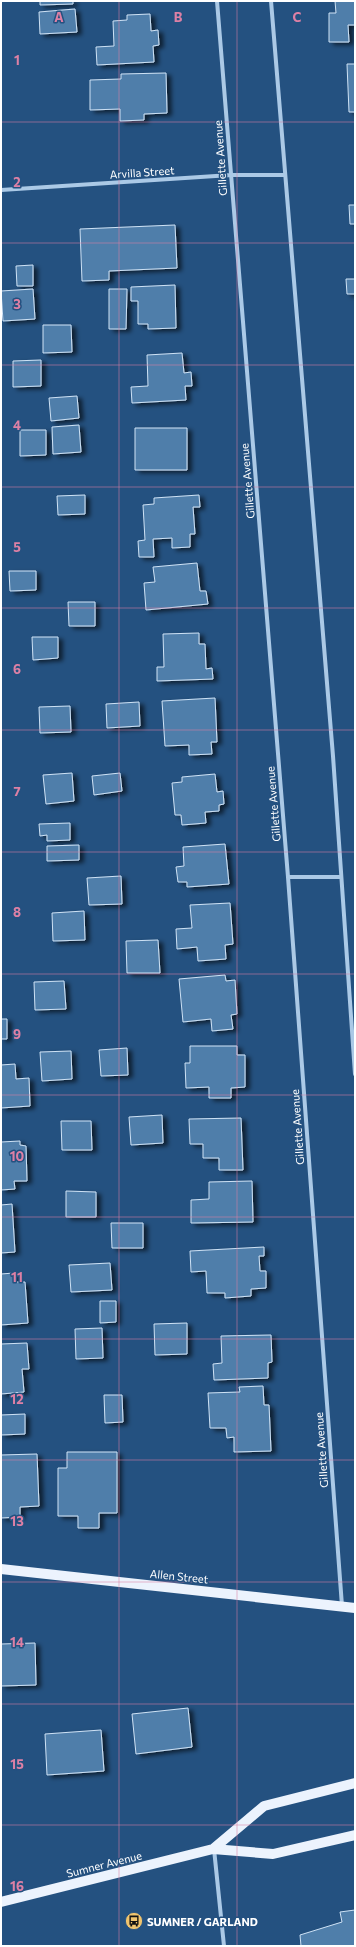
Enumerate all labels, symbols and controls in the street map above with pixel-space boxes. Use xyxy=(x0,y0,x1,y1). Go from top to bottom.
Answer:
text: A xyxy=(54,9,64,25)
text: B xyxy=(174,9,183,25)
text: C xyxy=(293,9,302,25)
text: 1 xyxy=(14,52,20,68)
street label: Gillette Avenue xyxy=(211,120,229,196)
street label: Arvilla Street xyxy=(109,163,175,181)
text: 2 xyxy=(13,174,21,190)
text: 3 xyxy=(13,296,21,312)
text: 4 xyxy=(13,417,21,433)
street label: Gillette Avenue xyxy=(237,443,257,519)
text: 5 xyxy=(13,539,21,555)
text: 6 xyxy=(13,661,21,677)
street label: Gillette Avenue xyxy=(263,766,283,842)
text: 7 xyxy=(13,783,21,799)
text: 8 xyxy=(13,904,21,920)
text: 9 xyxy=(13,1026,21,1042)
street label: Gillette Avenue xyxy=(288,1089,306,1165)
text: 10 xyxy=(10,1148,25,1164)
text: 11 xyxy=(11,1269,23,1285)
text: 12 xyxy=(10,1391,24,1407)
street label: Gillette Avenue xyxy=(312,1412,330,1488)
text: 13 xyxy=(10,1513,24,1529)
street label: Allen Street xyxy=(149,1566,209,1586)
text: 14 xyxy=(10,1634,24,1650)
text: 15 xyxy=(10,1756,24,1772)
street label: Sumner Avenue xyxy=(65,1848,143,1880)
text: 16 xyxy=(10,1878,24,1894)
bus stop icon: SUMNER / GARLAND xyxy=(124,1911,144,1931)
place label: SUMNER / GARLAND xyxy=(147,1915,258,1928)

